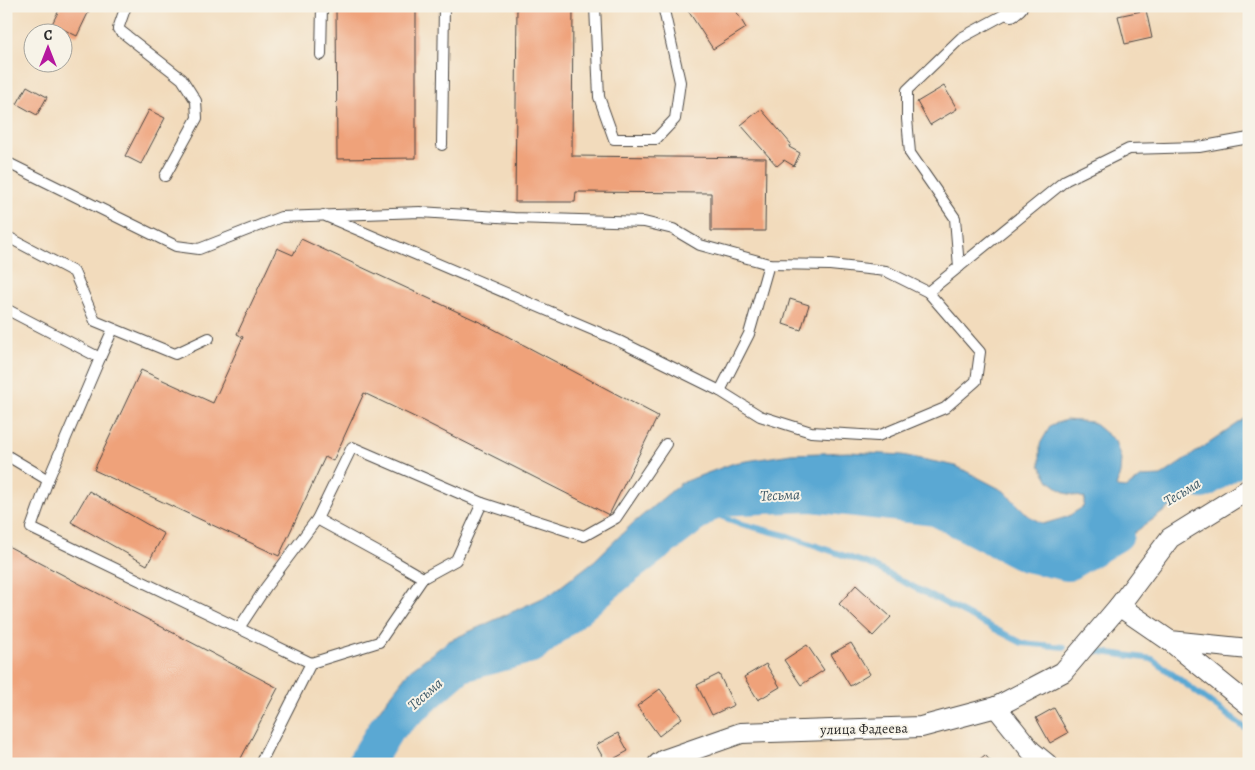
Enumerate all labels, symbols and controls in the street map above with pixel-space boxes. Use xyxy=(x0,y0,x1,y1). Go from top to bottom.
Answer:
north arrow xyxy=(22,22,72,72)
text: С xyxy=(44,26,53,45)
water label: Тесьма xyxy=(1160,473,1204,511)
water label: Тесьма xyxy=(760,484,800,506)
water label: Тесьма xyxy=(403,673,447,715)
street label: улица Фадеева xyxy=(819,719,908,739)

